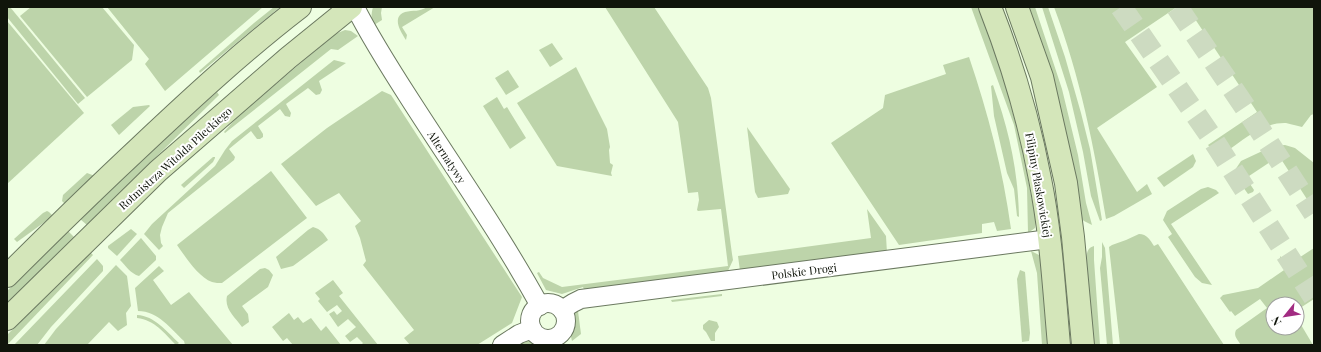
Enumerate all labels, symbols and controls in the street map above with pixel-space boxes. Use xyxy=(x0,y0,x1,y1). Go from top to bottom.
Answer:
street label: Rotmistrza Witolda Pileckiego xyxy=(115,103,235,213)
street label: Alternatywy xyxy=(424,127,470,187)
street label: Filipiny Płaskowickiej xyxy=(1022,131,1056,239)
street label: Polskie Drogi xyxy=(771,260,837,282)
north arrow xyxy=(1265,296,1305,336)
text: N xyxy=(1267,314,1284,328)

